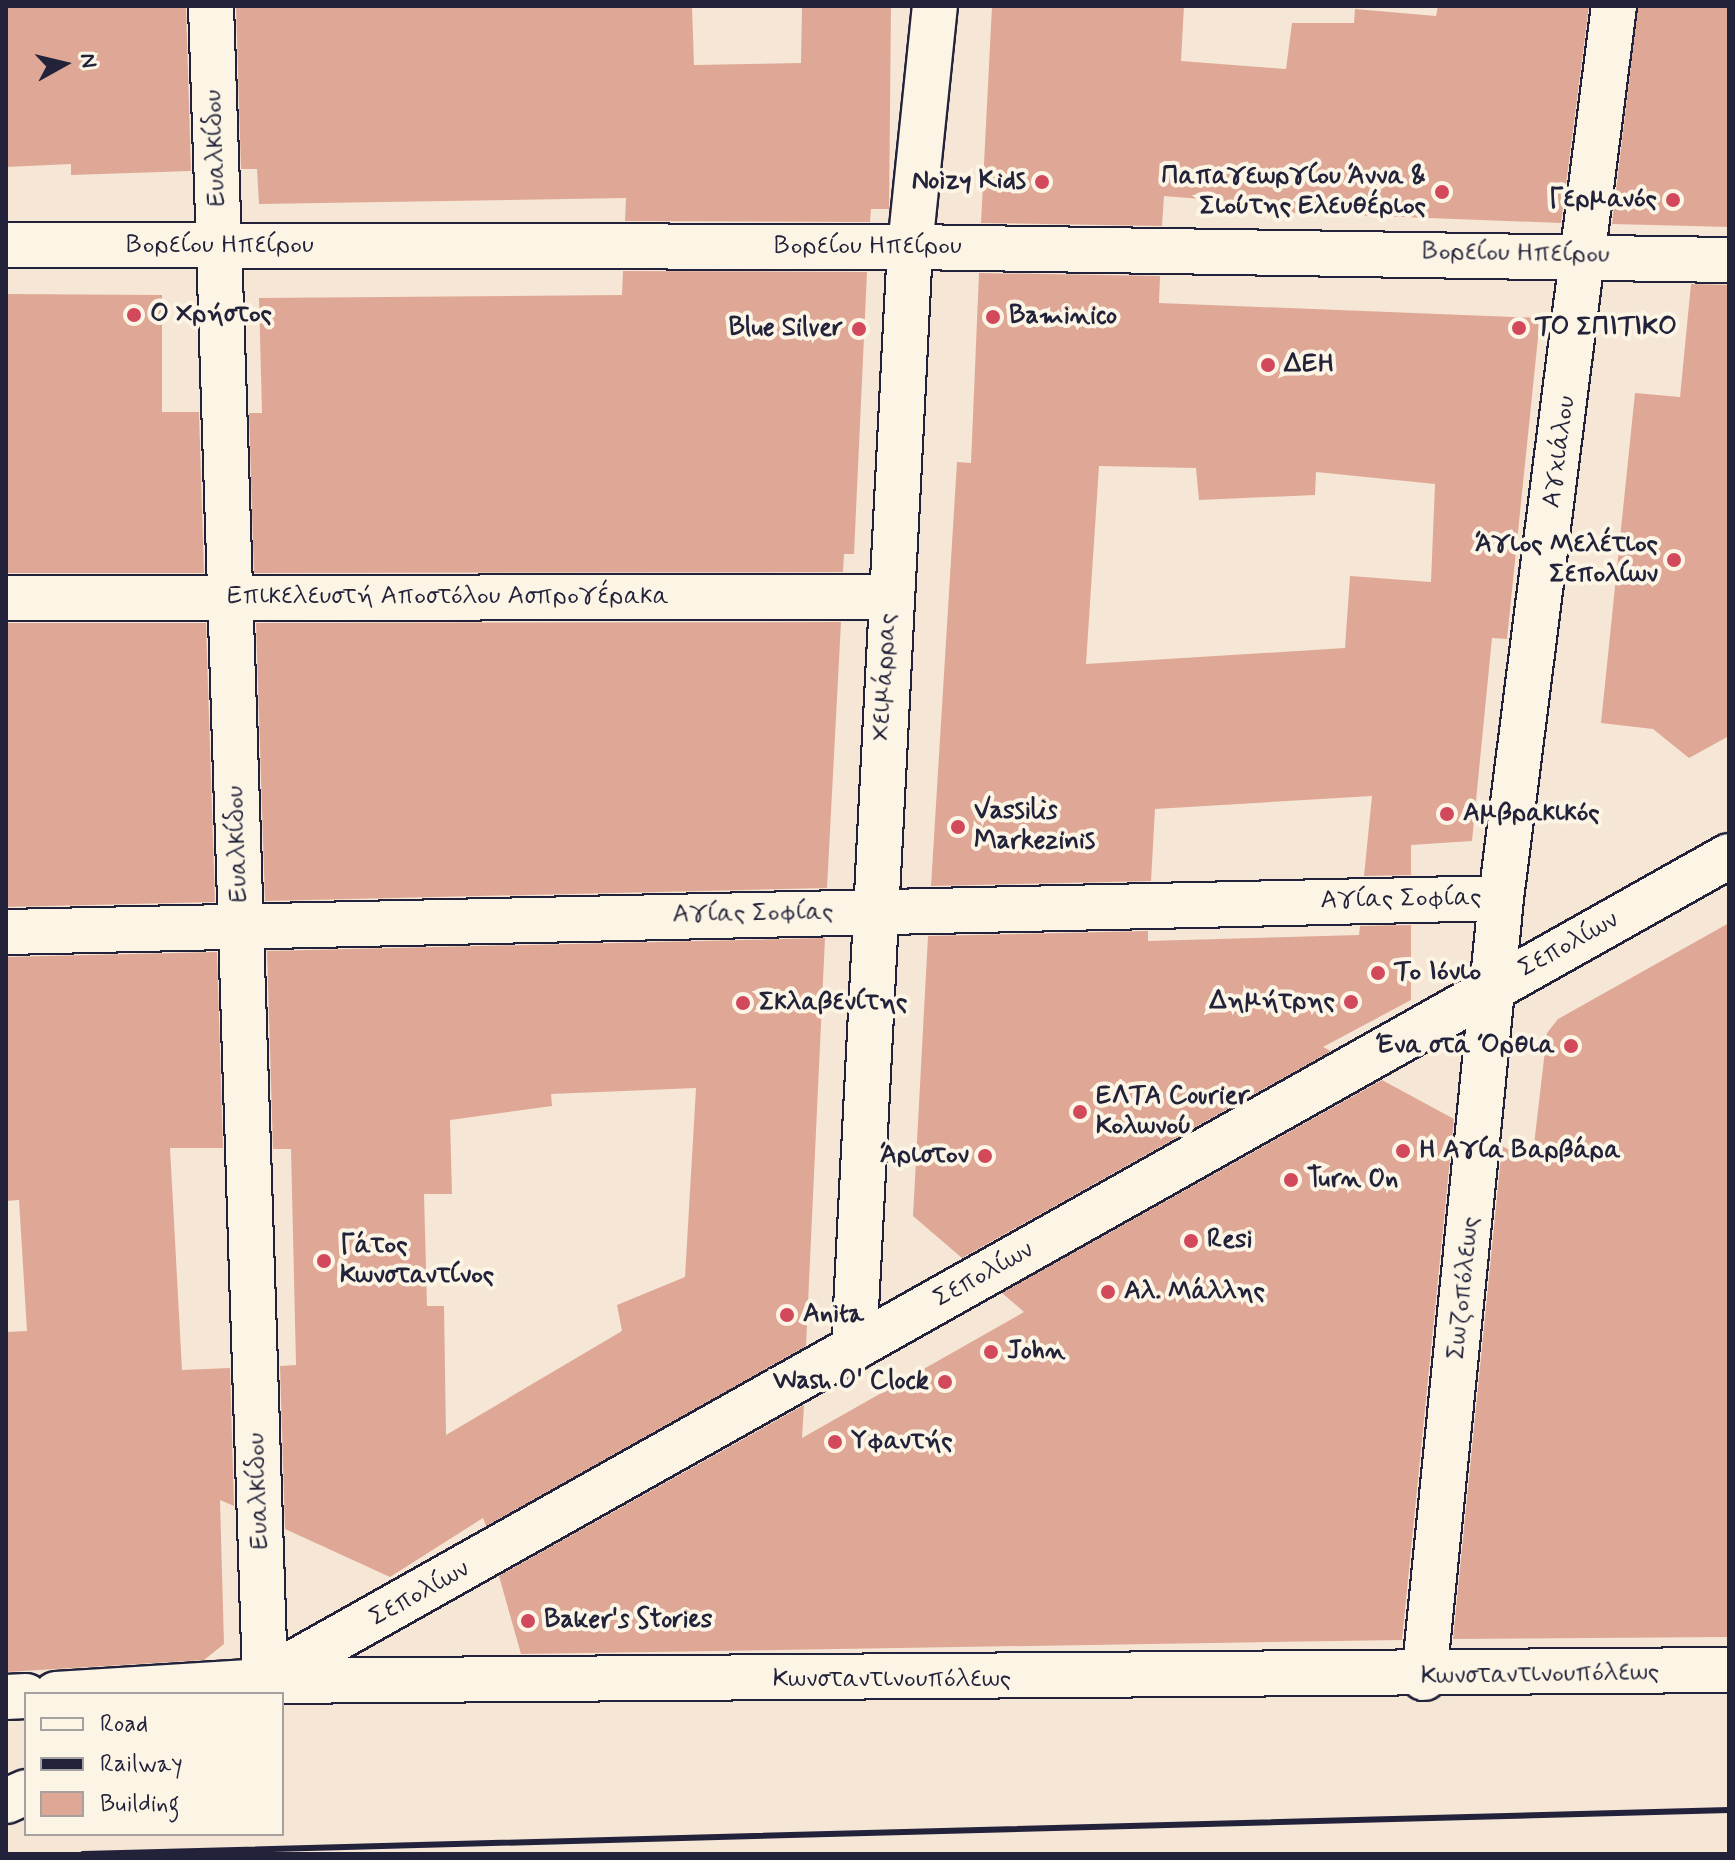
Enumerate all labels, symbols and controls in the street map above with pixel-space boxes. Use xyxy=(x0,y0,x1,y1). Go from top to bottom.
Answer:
north arrow xyxy=(24,24,104,104)
text: N xyxy=(73,51,103,70)
street label: Ευαλκίδου xyxy=(198,89,234,207)
place label: Παπαγεωργίου Άννα & Σιούτης Ελευθέριος xyxy=(1162,161,1426,222)
place label: Noizy Kids xyxy=(912,166,1026,198)
marker: Noizy Kids xyxy=(1033,173,1051,191)
marker: Παπαγεωργίου Άννα & Σιούτης Ελευθέριος xyxy=(1433,183,1451,201)
place label: Γερμανός xyxy=(1549,184,1657,216)
marker: Γερμανός xyxy=(1664,191,1682,209)
street label: Βορείου Ηπείρου xyxy=(126,230,314,262)
street label: Βορείου Ηπείρου xyxy=(774,231,962,263)
street label: Βορείου Ηπείρου xyxy=(1422,237,1610,271)
place label: Ο Χρήστος xyxy=(150,299,272,331)
place label: Baminico xyxy=(1009,301,1117,333)
marker: Ο Χρήστος xyxy=(125,306,143,324)
marker: Baminico xyxy=(984,308,1002,326)
place label: ΤΟ ΣΠΙΤΙΚΟ xyxy=(1535,312,1677,344)
place label: Blue Silver xyxy=(730,313,843,345)
marker: ΤΟ ΣΠΙΤΙΚΟ xyxy=(1510,319,1528,337)
marker: Blue Silver xyxy=(850,320,868,338)
place label: ΔΕΗ xyxy=(1284,349,1335,381)
marker: ΔΕΗ xyxy=(1259,356,1277,374)
street label: Αγχιάλου xyxy=(1537,394,1583,510)
place label: Άγιος Μελέτιος Σεπολίων xyxy=(1475,529,1658,590)
marker: Άγιος Μελέτιος Σεπολίων xyxy=(1665,551,1683,569)
street label: Επικελευστή Αποστόλου Ασπρογέρακα xyxy=(227,581,669,613)
street label: Χειμάρρας xyxy=(866,612,904,742)
street label: Ευαλκίδου xyxy=(220,785,256,903)
place label: Vassilis Markezinis xyxy=(974,796,1095,858)
place label: Αμβρακικός xyxy=(1463,798,1600,830)
marker: Αμβρακικός xyxy=(1438,805,1456,823)
marker: Vassilis Markezinis xyxy=(949,818,967,836)
street label: Αγίας Σοφίας xyxy=(1320,883,1482,917)
street label: Αγίας Σοφίας xyxy=(672,897,834,931)
street label: Σεπολίων xyxy=(1514,905,1624,985)
place label: Το Ιόνιο xyxy=(1394,957,1481,989)
marker: Το Ιόνιο xyxy=(1369,964,1387,982)
place label: Δημήτρης xyxy=(1209,986,1335,1018)
place label: Σκλαβενίτης xyxy=(759,987,907,1019)
marker: Δημήτρης xyxy=(1342,993,1360,1011)
marker: Σκλαβενίτης xyxy=(734,994,752,1012)
place label: Ένα στα Όρθια xyxy=(1376,1030,1555,1062)
marker: Ένα στα Όρθια xyxy=(1562,1037,1580,1055)
place label: ΕΛΤΑ Courier Κολωνού xyxy=(1096,1081,1250,1142)
marker: ΕΛΤΑ Courier Κολωνού xyxy=(1071,1103,1089,1121)
place label: Η Αγία Βαρβάρα xyxy=(1419,1135,1621,1167)
place label: Άριστον xyxy=(880,1140,969,1172)
marker: Η Αγία Βαρβάρα xyxy=(1394,1142,1412,1160)
marker: Άριστον xyxy=(976,1147,994,1165)
place label: Turn On xyxy=(1307,1164,1399,1196)
marker: Turn On xyxy=(1282,1171,1300,1189)
street label: Σωζοπόλεως xyxy=(1441,1215,1487,1361)
place label: Resi xyxy=(1207,1225,1253,1257)
place label: Γάτος Κωνσταντίνος xyxy=(340,1230,494,1292)
marker: Resi xyxy=(1182,1232,1200,1250)
street label: Σεπολίων xyxy=(929,1235,1039,1315)
marker: Γάτος Κωνσταντίνος xyxy=(315,1252,333,1270)
place label: Αλ. Μάλλης xyxy=(1124,1276,1265,1308)
marker: Αλ. Μάλλης xyxy=(1099,1283,1117,1301)
place label: Anita xyxy=(803,1299,864,1331)
marker: Anita xyxy=(778,1306,796,1324)
place label: John xyxy=(1007,1336,1065,1368)
marker: John xyxy=(982,1343,1000,1361)
place label: Wash O' Clock xyxy=(773,1366,929,1398)
marker: Wash O' Clock xyxy=(936,1373,954,1391)
place label: Υφαντής xyxy=(851,1426,953,1458)
street label: Ευαλκίδου xyxy=(241,1432,277,1550)
marker: Υφαντής xyxy=(826,1433,844,1451)
street label: Σεπολίων xyxy=(365,1554,475,1634)
place label: Baker's Stories xyxy=(544,1605,713,1637)
marker: Baker's Stories xyxy=(519,1612,537,1630)
street label: Κωνσταντινουπόλεως xyxy=(1421,1657,1659,1693)
street label: Κωνσταντινουπόλεως xyxy=(773,1664,1011,1696)
legend xyxy=(24,1692,284,1836)
text: Road xyxy=(100,1709,148,1740)
text: Railway xyxy=(100,1749,183,1780)
text: Building xyxy=(100,1789,180,1820)

